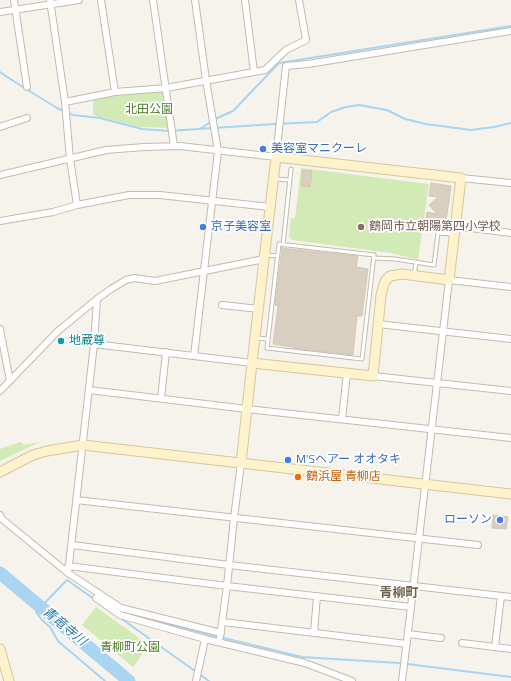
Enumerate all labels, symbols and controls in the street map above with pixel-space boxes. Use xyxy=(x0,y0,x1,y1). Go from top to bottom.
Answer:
park label: 北田公園 xyxy=(125,103,173,117)
place label: 美容室マニクーレ xyxy=(271,142,367,156)
marker: 美容室マニクーレ xyxy=(258,144,268,154)
place label: 京子美容室 xyxy=(211,220,271,234)
place label: 鶴岡市立朝陽第四小学校 xyxy=(369,220,501,234)
marker: 京子美容室 xyxy=(198,222,208,232)
marker: 鶴岡市立朝陽第四小学校 xyxy=(356,222,366,232)
place label: 地蔵尊 xyxy=(69,334,105,348)
marker: 地蔵尊 xyxy=(56,336,66,346)
place label: M'Sヘアー オオタキ xyxy=(296,453,401,467)
marker: M'Sヘアー オオタキ xyxy=(283,455,293,465)
place label: 鶴浜屋 青柳店 xyxy=(306,470,381,484)
marker: 鶴浜屋 青柳店 xyxy=(293,472,303,482)
place label: ローソン xyxy=(444,513,492,527)
marker: ローソン xyxy=(495,515,505,525)
district label: 青柳町 xyxy=(380,586,418,602)
water label: 青竜寺川 xyxy=(39,604,89,650)
park label: 青柳町公園 xyxy=(100,641,160,655)

